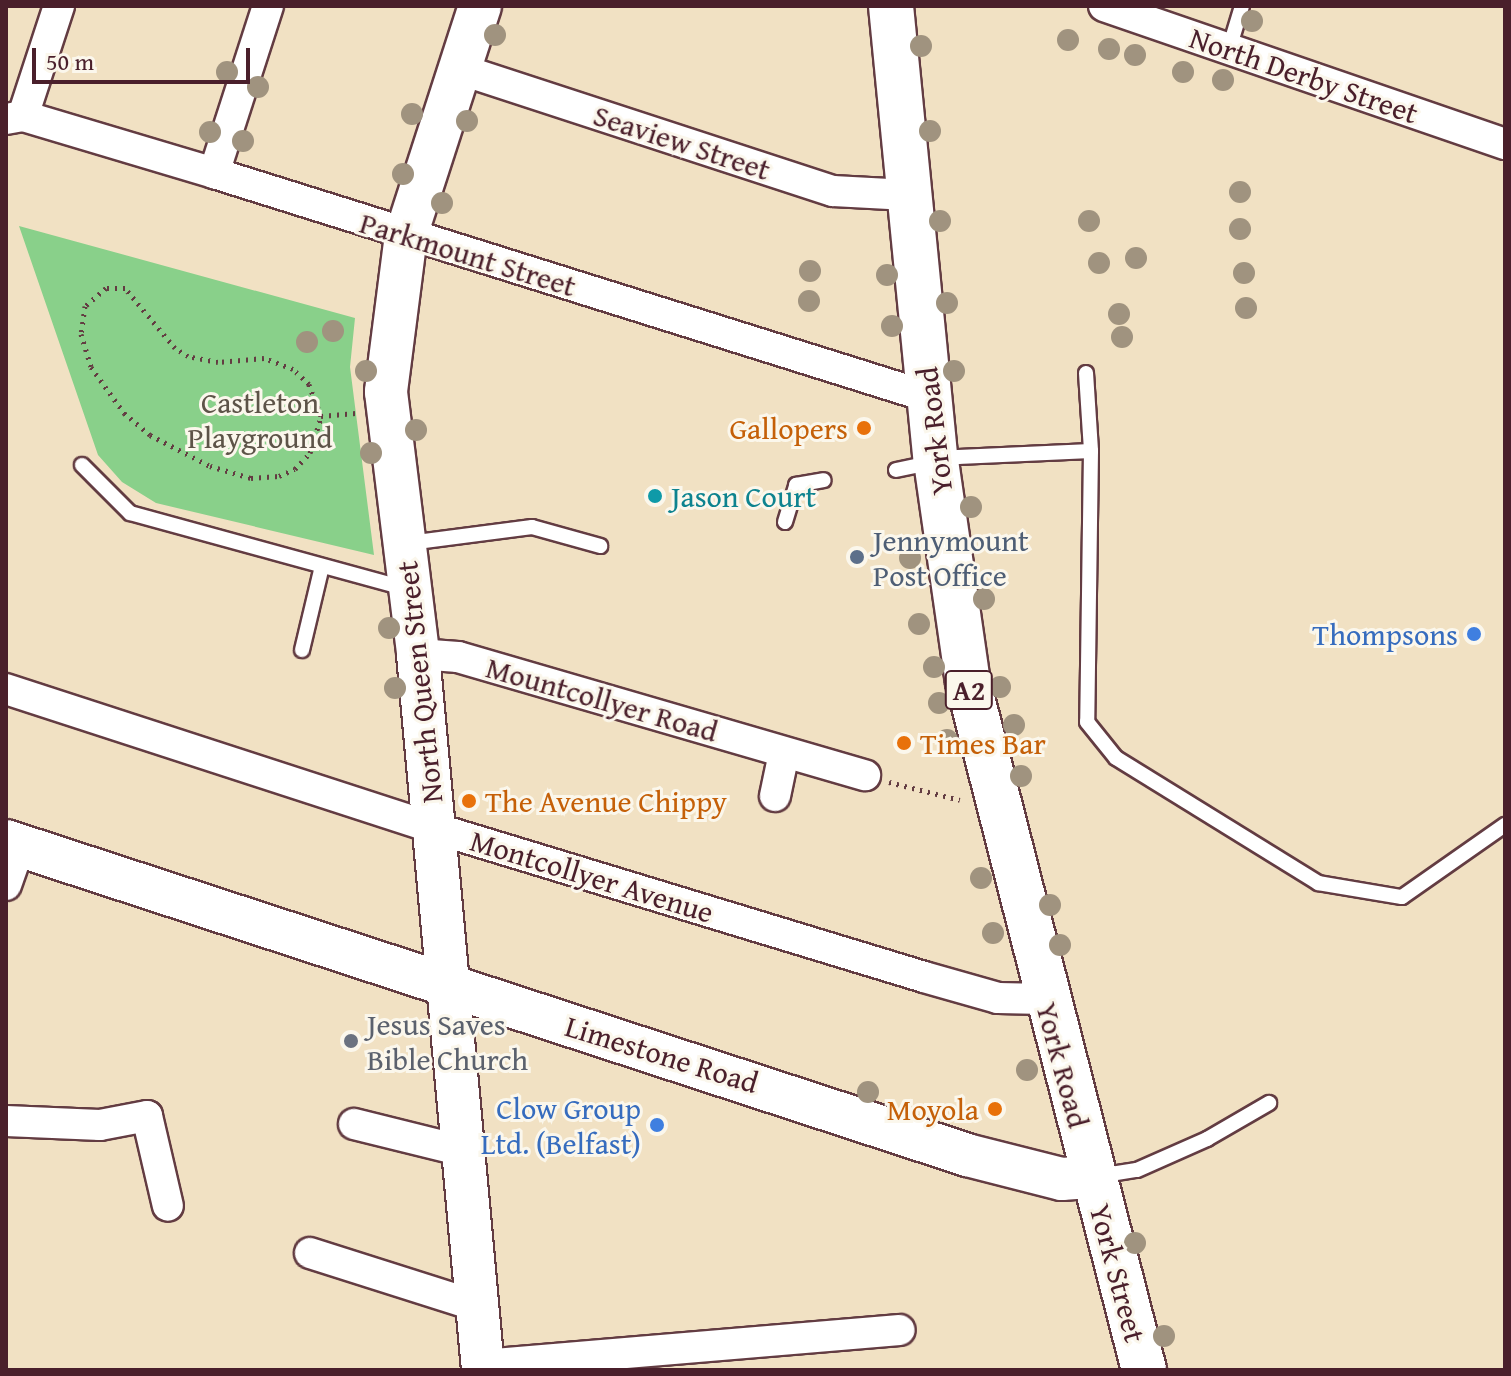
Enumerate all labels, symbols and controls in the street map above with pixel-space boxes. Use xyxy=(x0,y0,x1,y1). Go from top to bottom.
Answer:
street label: North Derby Street xyxy=(1185,19,1423,131)
scale bar xyxy=(36,32,254,82)
text: 50 m xyxy=(46,44,94,79)
street label: Seaview Street xyxy=(589,96,775,188)
street label: Parkmount Street xyxy=(356,204,580,304)
street label: York Road xyxy=(908,365,960,497)
park label: Castleton Playground xyxy=(188,384,332,454)
place label: Gallopers xyxy=(729,410,848,446)
marker: Gallopers xyxy=(855,419,873,437)
place label: Jason Court xyxy=(671,478,816,514)
marker: Jason Court xyxy=(646,487,664,505)
place label: Jennymount Post Office xyxy=(873,522,1029,592)
marker: Jennymount Post Office xyxy=(848,548,866,566)
street label: North Queen Street xyxy=(388,559,450,805)
place label: Thompsons xyxy=(1312,616,1458,652)
marker: Thompsons xyxy=(1465,625,1483,643)
street label: Mountcollyer Road xyxy=(482,649,722,749)
road number: A2 xyxy=(943,666,995,714)
place label: Times Bar xyxy=(920,725,1046,761)
marker: Times Bar xyxy=(895,734,913,752)
place label: The Avenue Chippy xyxy=(485,783,727,819)
marker: The Avenue Chippy xyxy=(460,792,478,810)
street label: Montcollyer Avenue xyxy=(466,822,718,930)
street label: York Road xyxy=(1029,998,1097,1132)
place label: Jesus Saves Bible Church xyxy=(367,1006,528,1076)
street label: Limestone Road xyxy=(561,1008,763,1100)
marker: Jesus Saves Bible Church xyxy=(342,1032,360,1050)
place label: Clow Group Ltd. (Belfast) xyxy=(481,1090,641,1160)
place label: Moyola xyxy=(887,1091,979,1127)
marker: Moyola xyxy=(986,1100,1004,1118)
marker: Clow Group Ltd. (Belfast) xyxy=(648,1116,666,1134)
street label: York Street xyxy=(1082,1200,1154,1346)

